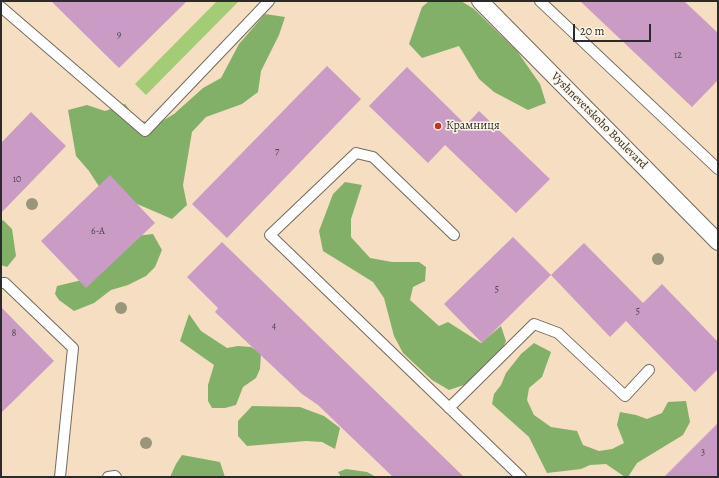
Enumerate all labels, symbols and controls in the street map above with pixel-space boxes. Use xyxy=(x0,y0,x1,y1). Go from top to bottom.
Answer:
scale bar xyxy=(575,16,653,42)
text: 20 m xyxy=(580,23,604,39)
house number: 9 xyxy=(117,29,121,41)
house number: 12 xyxy=(674,50,682,62)
street label: Vyshnevetskoho Boulevard xyxy=(548,70,650,172)
place label: Крамниця xyxy=(446,119,500,133)
marker: Крамниця xyxy=(433,121,443,131)
house number: 7 xyxy=(275,146,279,158)
house number: 10 xyxy=(13,174,21,186)
house number: 6-А xyxy=(91,226,105,238)
house number: 5 xyxy=(495,284,499,296)
house number: 5 xyxy=(636,306,640,318)
house number: 4 xyxy=(272,321,276,333)
house number: 8 xyxy=(12,328,16,340)
house number: 3 xyxy=(701,447,705,459)

